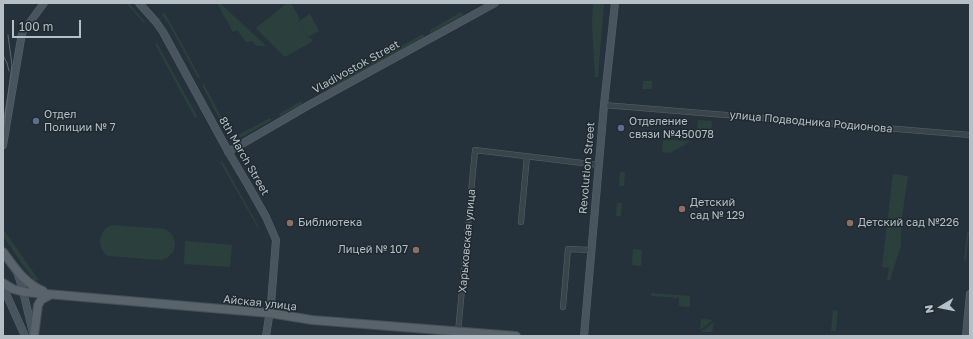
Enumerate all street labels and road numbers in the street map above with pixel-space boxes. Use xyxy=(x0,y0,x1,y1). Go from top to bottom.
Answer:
street label: Vladivostok Street xyxy=(310,38,402,96)
street label: улица Подводника Родионова xyxy=(729,108,893,136)
street label: 8th March Street xyxy=(216,114,272,198)
street label: Revolution Street xyxy=(576,121,598,215)
street label: Харьковская улица xyxy=(456,188,478,294)
street label: Айская улица xyxy=(223,293,297,313)

